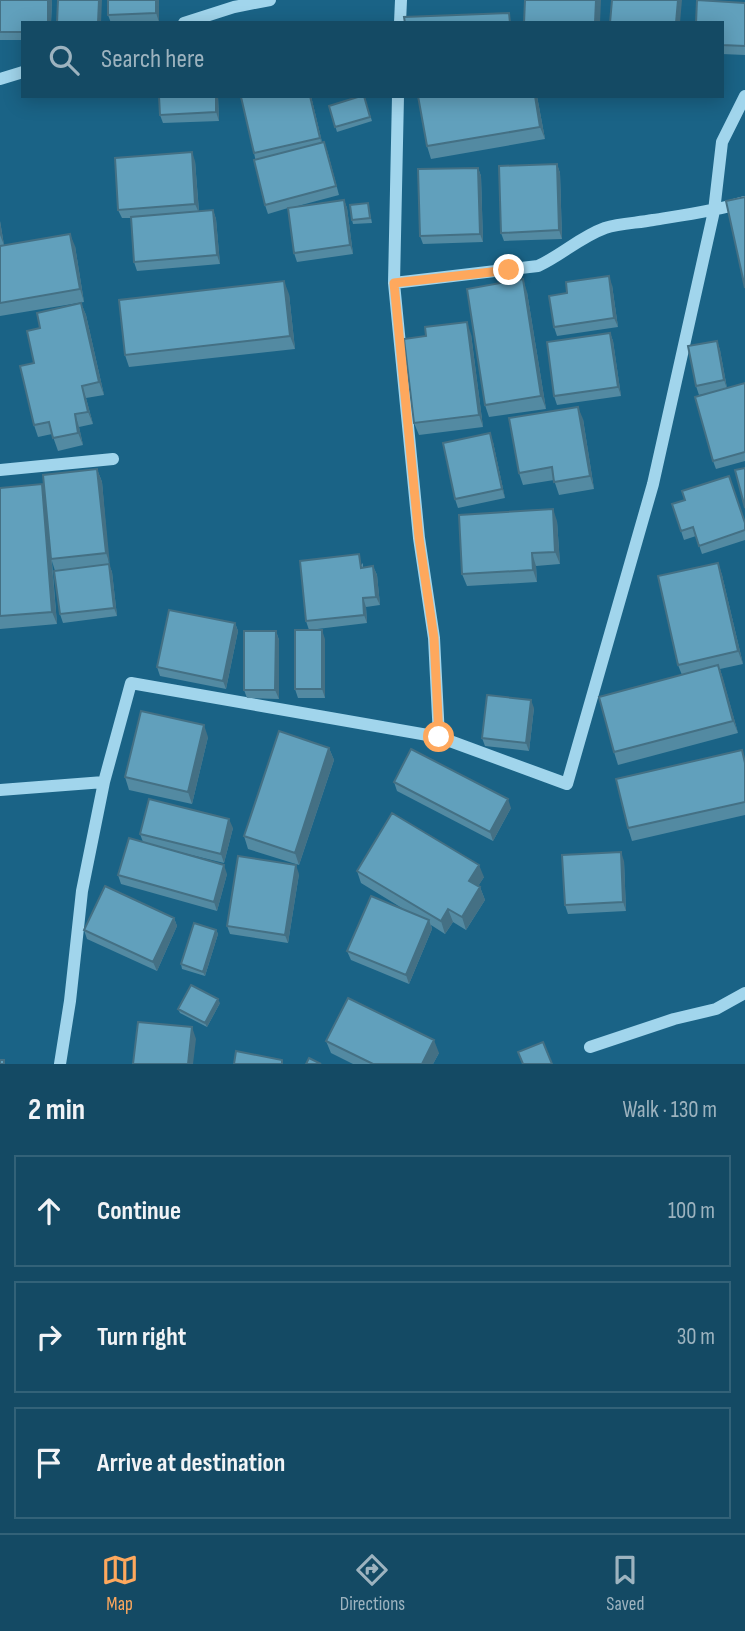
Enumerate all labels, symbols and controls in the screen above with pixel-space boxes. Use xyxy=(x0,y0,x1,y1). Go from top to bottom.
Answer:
search box xyxy=(21,21,724,98)
icon: search xyxy=(45,41,83,79)
text: Search here xyxy=(101,44,204,75)
route end xyxy=(493,254,524,285)
route start xyxy=(423,721,454,752)
text: 2 min xyxy=(28,1092,85,1128)
text: Walk · 130 m xyxy=(622,1096,717,1124)
icon: ahead xyxy=(30,1192,68,1230)
text: Continue xyxy=(97,1196,181,1227)
text: 100 m xyxy=(668,1197,715,1225)
icon: right xyxy=(30,1318,68,1356)
text: Turn right xyxy=(97,1322,186,1353)
text: 30 m xyxy=(677,1323,715,1351)
icon: arrive xyxy=(30,1444,68,1482)
text: Arrive at destination xyxy=(97,1448,285,1479)
tab: Map xyxy=(101,1551,139,1616)
tab: Directions xyxy=(340,1551,405,1616)
tab: Saved xyxy=(606,1551,644,1616)

